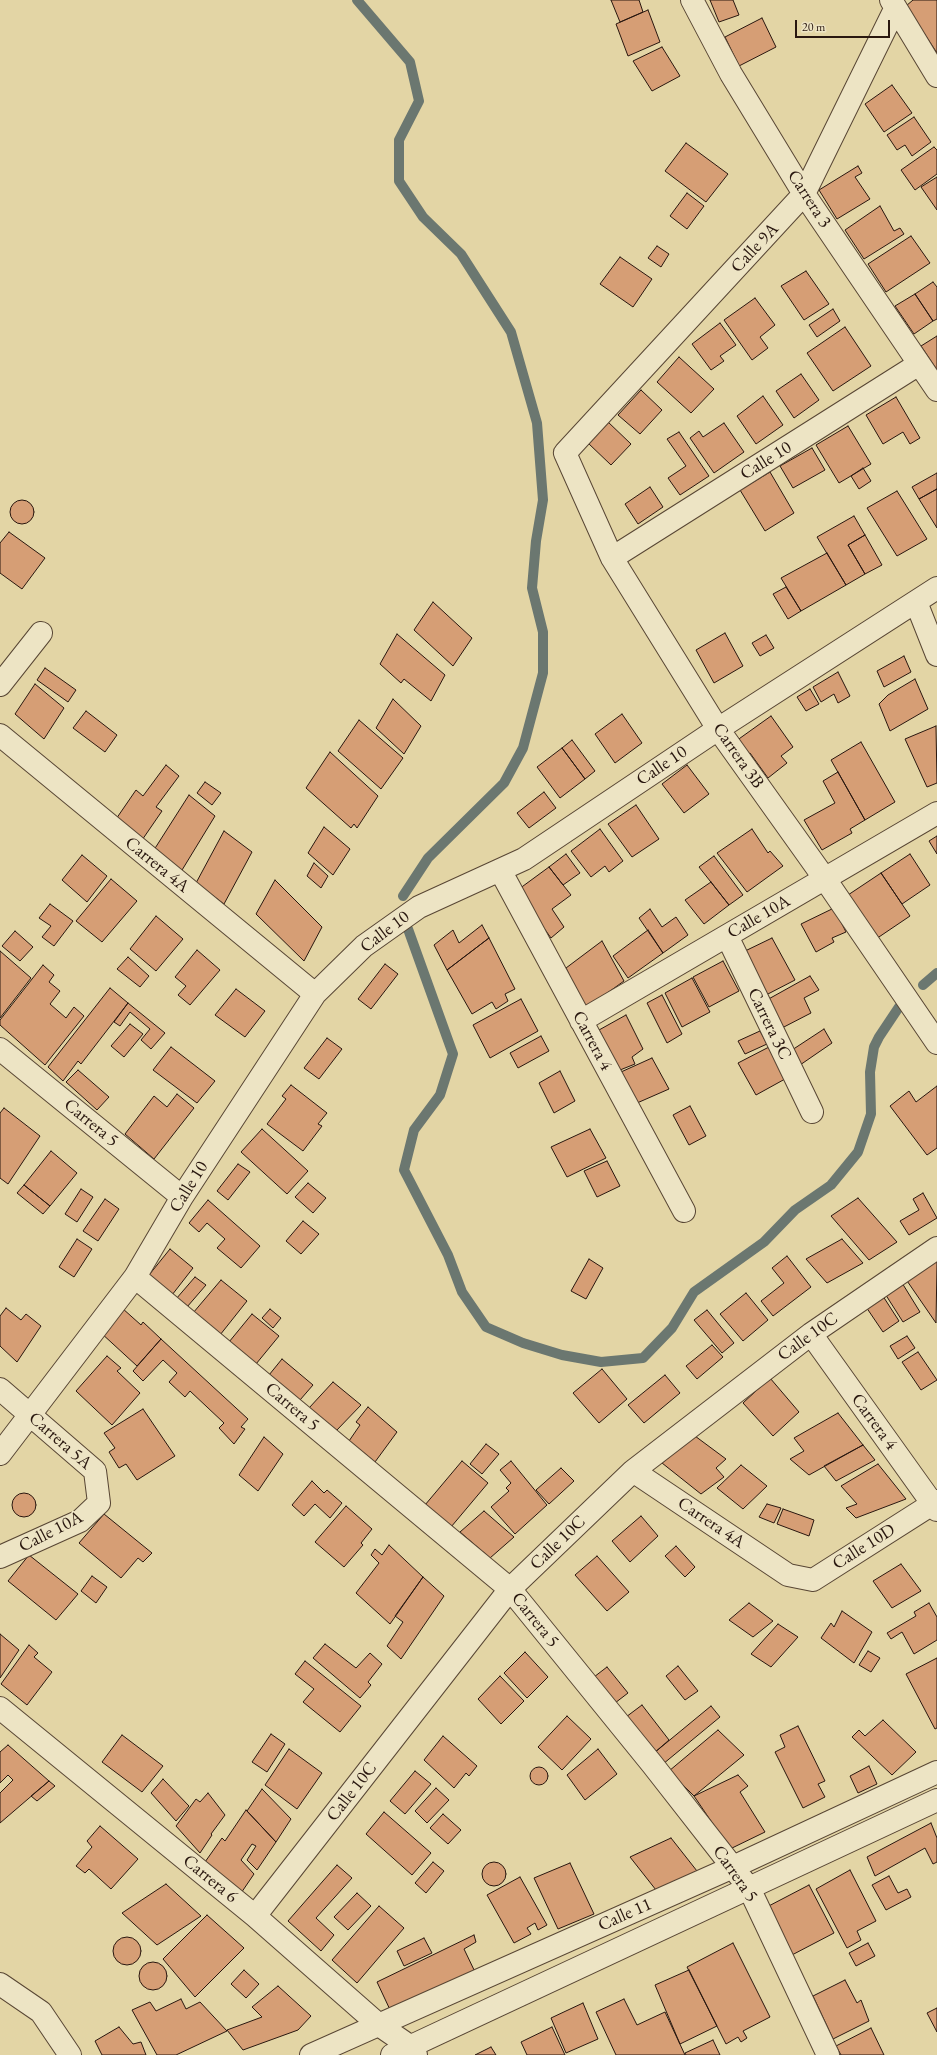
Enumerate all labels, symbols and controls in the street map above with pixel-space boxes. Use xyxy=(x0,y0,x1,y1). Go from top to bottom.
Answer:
scale bar xyxy=(797,12,892,38)
text: 20 m xyxy=(802,19,825,35)
street label: Carrera 3 xyxy=(782,166,836,232)
street label: Calle 9A xyxy=(727,219,783,277)
street label: Calle 10 xyxy=(736,437,796,485)
street label: Carrera 3B xyxy=(708,719,768,793)
street label: Calle 10 xyxy=(633,741,691,791)
street label: Carrera 4A xyxy=(120,832,194,898)
street label: Calle 10A xyxy=(724,890,794,944)
street label: Calle 10 xyxy=(356,906,414,958)
street label: Carrera 3C xyxy=(742,985,796,1063)
street label: Carrera 4 xyxy=(567,1007,617,1075)
street label: Carrera 5 xyxy=(59,1094,123,1152)
street label: Calle 10 xyxy=(165,1157,213,1217)
street label: Calle 10C xyxy=(774,1308,842,1366)
street label: Carrera 5 xyxy=(260,1378,324,1436)
street label: Carrera 4 xyxy=(846,1390,902,1454)
street label: Carrera 5A xyxy=(24,1408,96,1474)
street label: Carrera 4A xyxy=(673,1493,749,1553)
street label: Calle 10A xyxy=(15,1507,87,1557)
street label: Calle 10C xyxy=(526,1511,590,1575)
street label: Calle 10D xyxy=(829,1519,899,1575)
street label: Carrera 5 xyxy=(506,1588,564,1652)
street label: Calle 10C xyxy=(322,1758,382,1826)
street label: Carrera 5 xyxy=(708,1841,762,1907)
street label: Carrera 6 xyxy=(178,1850,242,1908)
street label: Calle 11 xyxy=(595,1894,655,1936)

